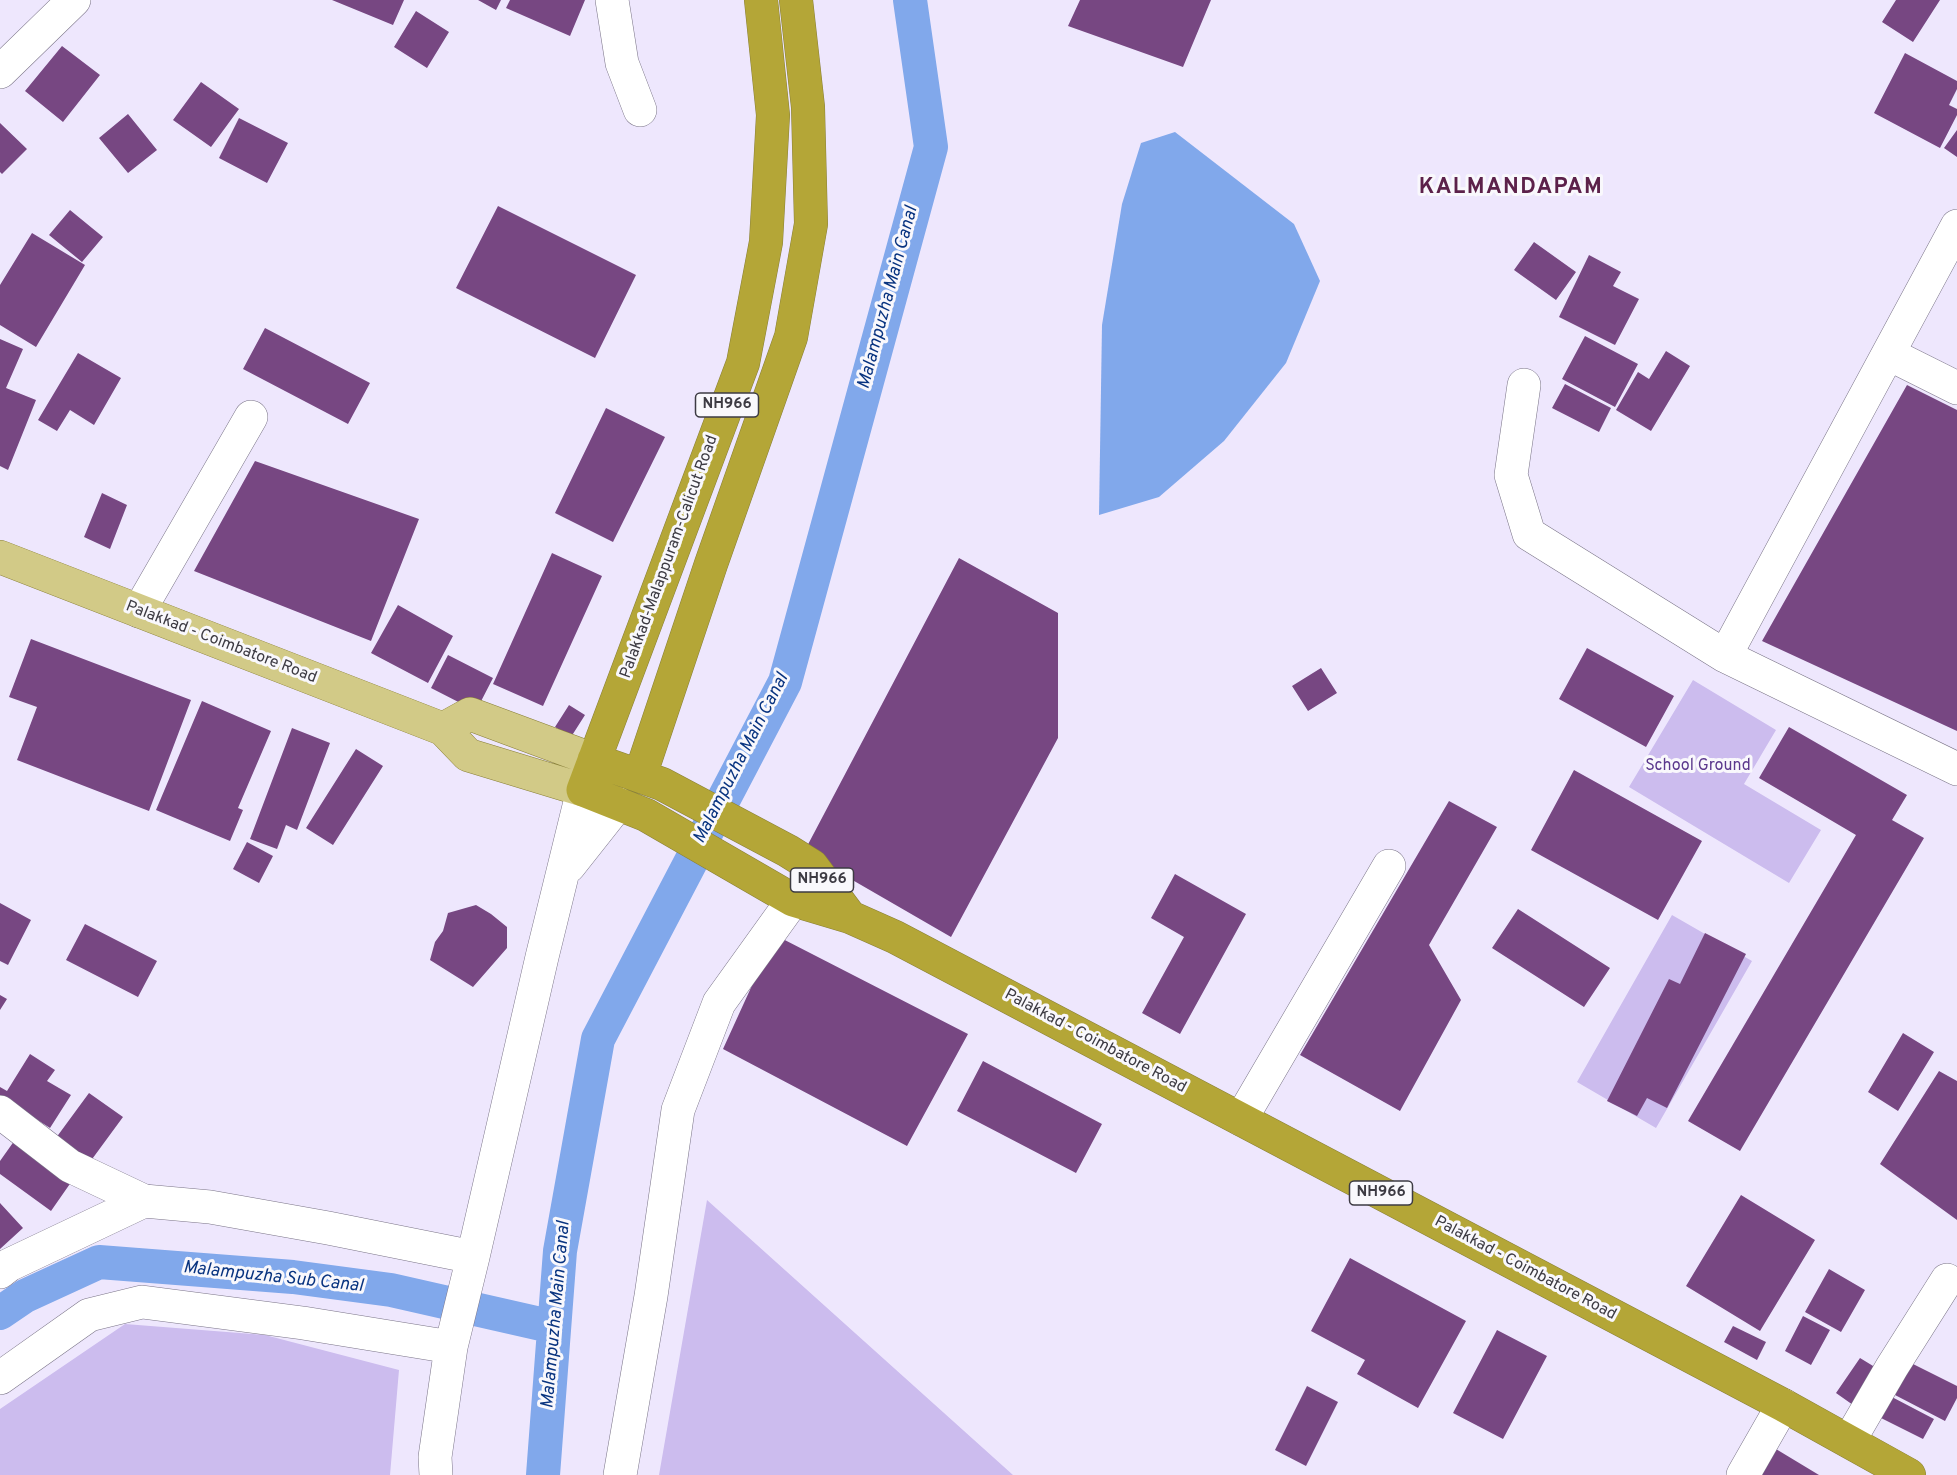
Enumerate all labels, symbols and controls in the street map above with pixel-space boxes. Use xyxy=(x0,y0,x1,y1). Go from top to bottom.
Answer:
district label: KALMANDAPAM xyxy=(1419,176,1603,202)
water label: Malampuzha Main Canal xyxy=(854,204,924,392)
road number: NH966 xyxy=(696,393,758,417)
street label: Palakkad-Malappuram-Calicut Road xyxy=(617,433,723,681)
street label: Palakkad - Coimbatore Road xyxy=(123,598,319,688)
water label: Malampuzha Main Canal xyxy=(690,670,794,848)
park label: School Ground xyxy=(1645,757,1751,777)
road number: NH966 xyxy=(790,868,854,892)
street label: Palakkad - Coimbatore Road xyxy=(1001,986,1189,1098)
road number: NH966 xyxy=(1350,1181,1412,1205)
street label: Palakkad - Coimbatore Road xyxy=(1431,1213,1619,1325)
water label: Malampuzha Main Canal xyxy=(538,1220,576,1410)
water label: Malampuzha Sub Canal xyxy=(182,1258,364,1298)

